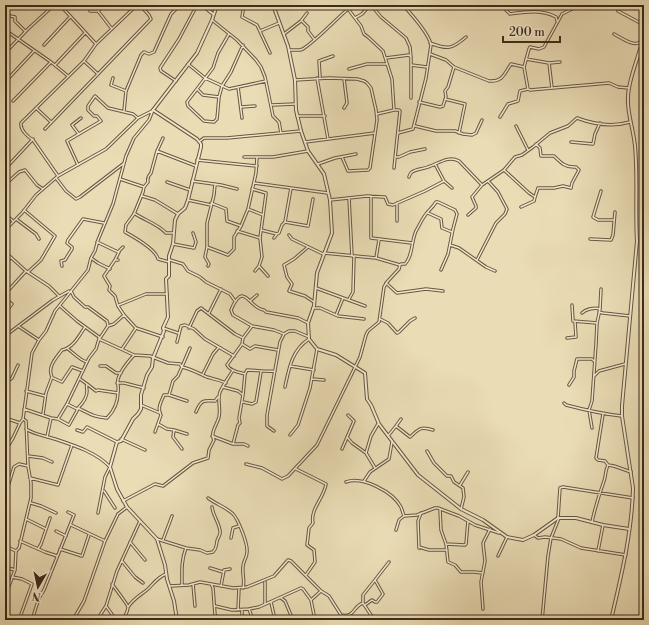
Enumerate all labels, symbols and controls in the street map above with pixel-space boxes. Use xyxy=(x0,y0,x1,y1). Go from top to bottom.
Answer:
scale bar xyxy=(503,18,560,44)
text: 200 m xyxy=(509,25,545,40)
north arrow xyxy=(18,567,58,607)
text: N xyxy=(31,588,42,603)

